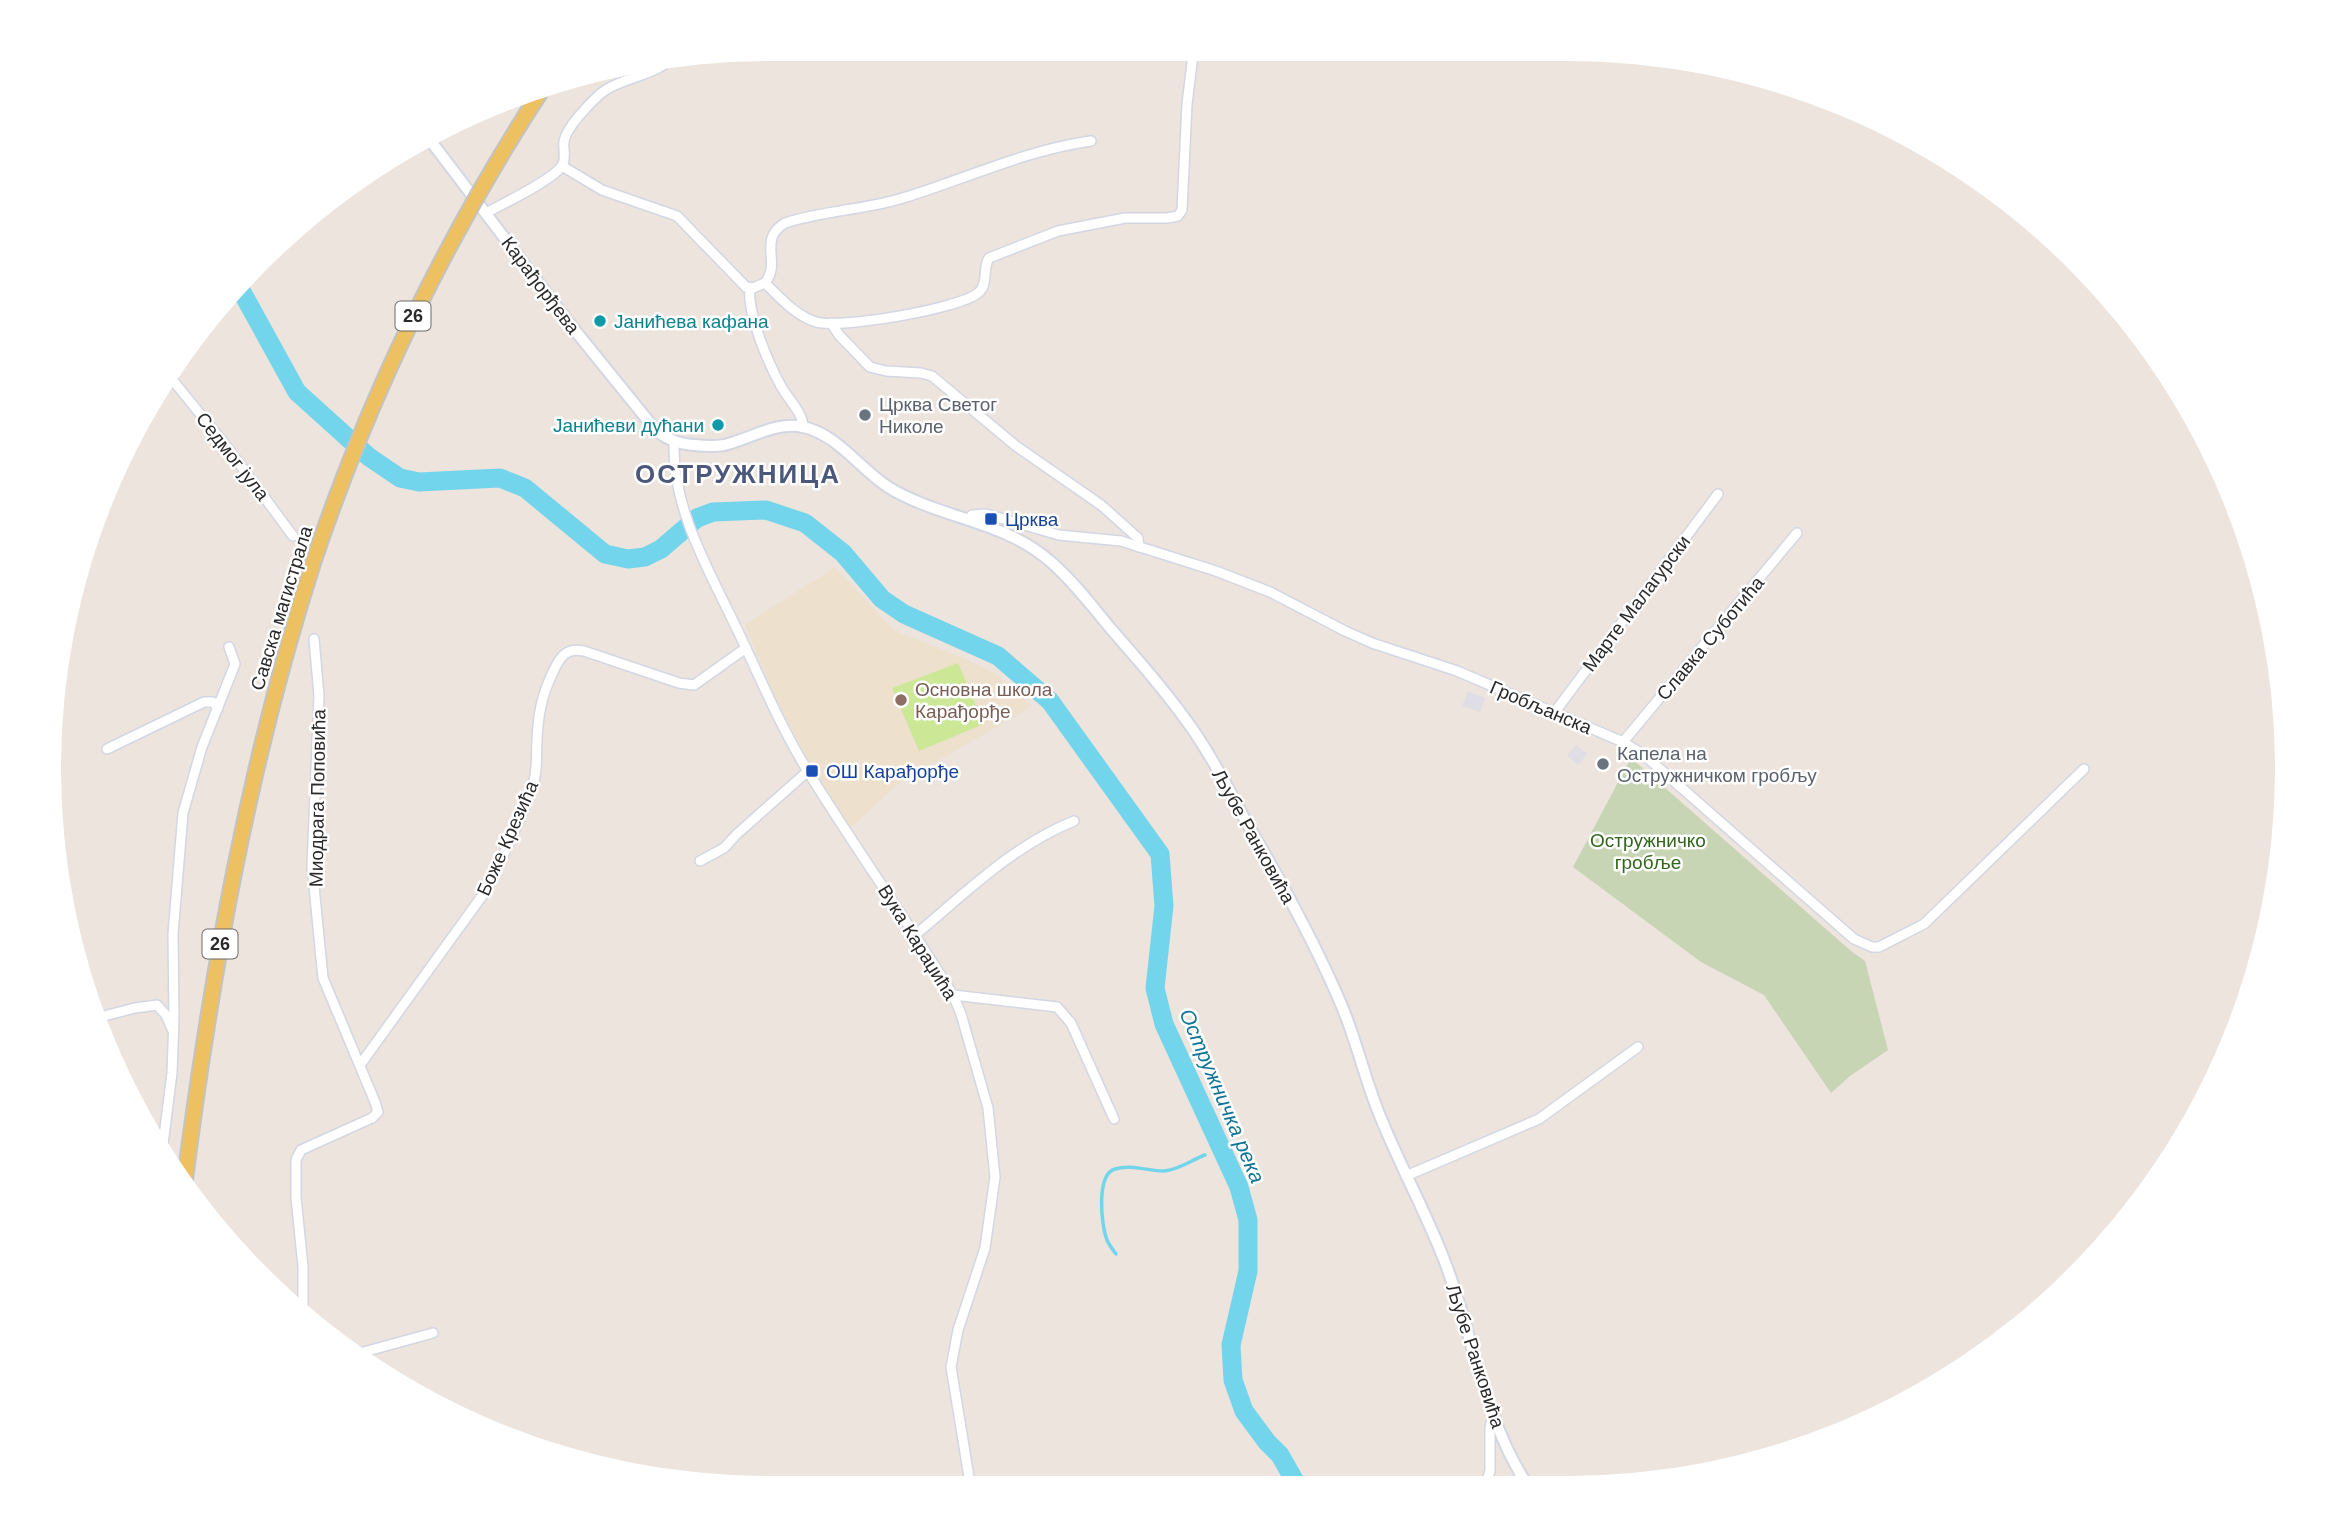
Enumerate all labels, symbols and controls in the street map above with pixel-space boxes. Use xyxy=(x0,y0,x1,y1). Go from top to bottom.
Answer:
street label: Карађорђева xyxy=(497,233,584,338)
road number: 26 xyxy=(396,302,430,330)
place label: Јанићева кафана xyxy=(614,311,769,332)
marker: Јанићева кафана xyxy=(592,313,608,329)
place label: Црква Светог Николе xyxy=(879,394,997,437)
marker: Црква Светог Николе xyxy=(857,407,873,423)
street label: Седмог јула xyxy=(192,408,274,505)
place label: Јанићеви дућани xyxy=(553,415,704,436)
marker: Јанићеви дућани xyxy=(710,417,726,433)
district label: ОСТРУЖНИЦА xyxy=(635,459,841,489)
place label: Црква xyxy=(1005,509,1059,530)
marker: Црква xyxy=(983,511,999,527)
street label: Савска магистрала xyxy=(246,523,317,693)
street label: Марте Малагурски xyxy=(1578,531,1694,675)
street label: Славка Суботића xyxy=(1653,572,1769,704)
street label: Гробљанска xyxy=(1487,677,1595,738)
place label: Основна школа Карађорђе xyxy=(915,679,1053,722)
marker: Основна школа Карађорђе xyxy=(893,692,909,708)
street label: Миодрага Поповића xyxy=(305,708,330,887)
place label: Капела на Остружничком гробљу xyxy=(1617,743,1817,786)
marker: Капела на Остружничком гробљу xyxy=(1595,756,1611,772)
place label: ОШ Карађорђе xyxy=(826,761,959,782)
marker: ОШ Карађорђе xyxy=(804,763,820,779)
street label: Љубе Ранковића xyxy=(1208,765,1299,907)
street label: Боже Крезића xyxy=(473,777,542,899)
park label: Остружничко гробље xyxy=(1590,830,1706,873)
street label: Вука Караџића xyxy=(874,881,962,1004)
road number: 26 xyxy=(202,930,238,959)
water label: Остружничка река xyxy=(1175,1005,1270,1186)
street label: Љубе Ранковића xyxy=(1442,1281,1509,1431)

